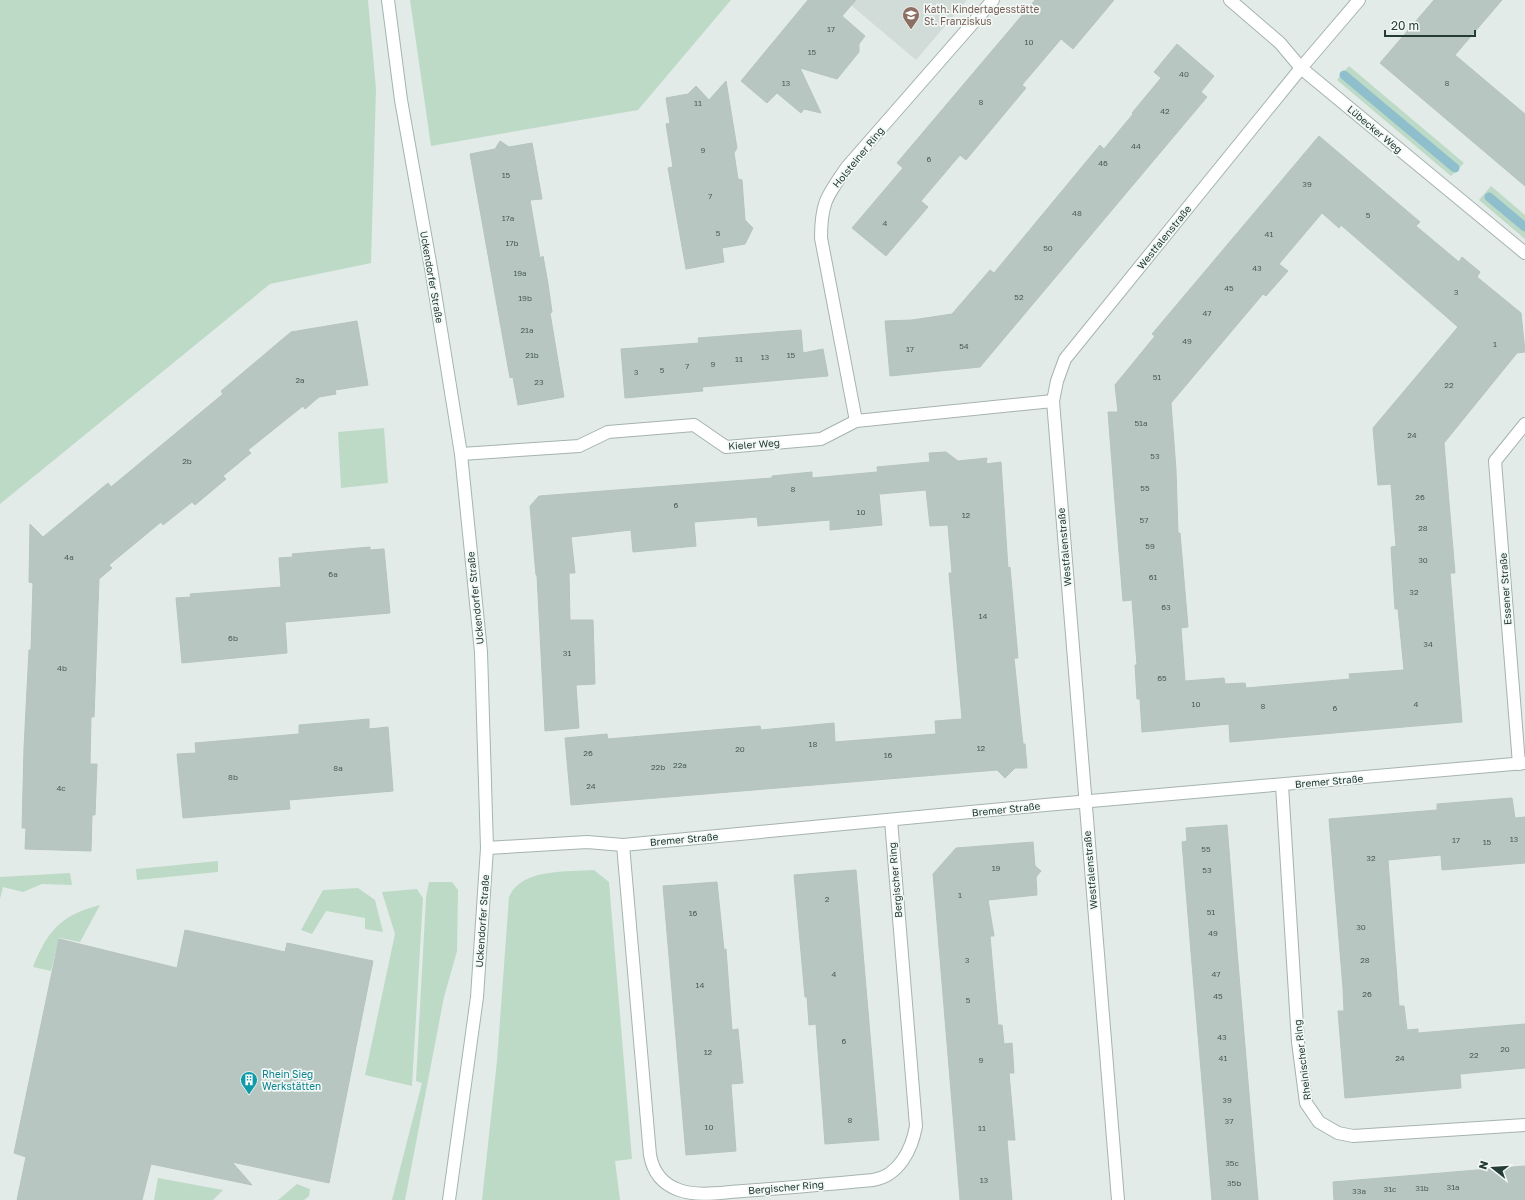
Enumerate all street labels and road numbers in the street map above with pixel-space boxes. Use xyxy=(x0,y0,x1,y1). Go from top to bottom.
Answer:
street label: Lübecker Weg xyxy=(1345,103,1405,155)
street label: Holsteiner Ring xyxy=(830,124,886,190)
street label: Westfalenstraße xyxy=(1135,202,1194,271)
street label: Uckendorfer Straße xyxy=(418,230,446,324)
street label: Kieler Weg xyxy=(728,436,780,452)
street label: Westfalenstraße xyxy=(1055,507,1073,587)
street label: Uckendorfer Straße xyxy=(464,551,486,645)
street label: Essener Straße xyxy=(1496,552,1514,625)
street label: Bremer Straße xyxy=(1294,772,1364,790)
street label: Bremer Straße xyxy=(971,799,1041,819)
street label: Bremer Straße xyxy=(649,830,719,848)
street label: Westfalenstraße xyxy=(1081,830,1099,910)
street label: Bergischer Ring xyxy=(886,842,904,918)
street label: Uckendorfer Straße xyxy=(473,874,491,968)
street label: Rheinischer Ring xyxy=(1291,1019,1313,1101)
street label: Bergischer Ring xyxy=(748,1178,824,1196)

